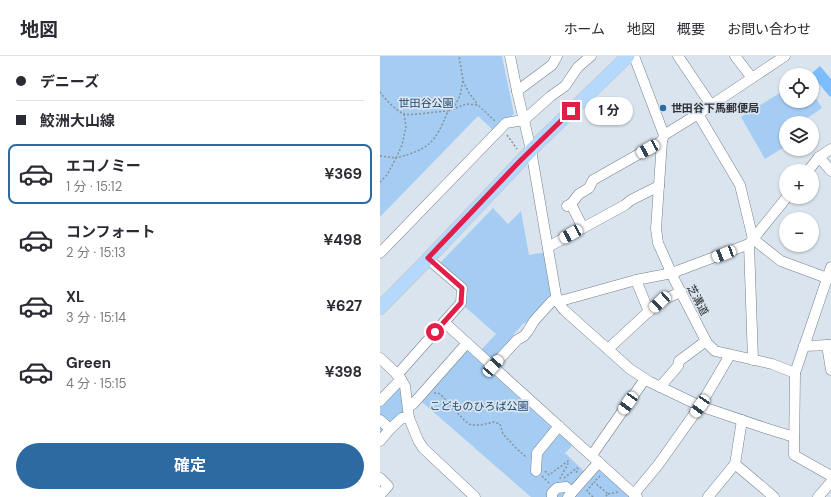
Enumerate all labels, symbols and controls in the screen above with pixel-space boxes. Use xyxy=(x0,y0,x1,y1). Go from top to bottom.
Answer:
text: 地図 xyxy=(20,17,58,42)
text: ホーム xyxy=(563,20,605,38)
text: 地図 xyxy=(627,20,655,38)
text: 概要 xyxy=(677,20,705,38)
text: お問い合わせ xyxy=(727,20,811,38)
map controls xyxy=(779,68,819,252)
button: locate xyxy=(779,68,819,108)
text: デニーズ xyxy=(40,72,99,92)
park label: 世田谷公園 xyxy=(399,96,454,110)
callout: 1 分 xyxy=(585,97,633,125)
place label: 世田谷下馬郵便局 xyxy=(671,101,759,115)
route end xyxy=(562,102,580,120)
text: 1 分 xyxy=(599,102,619,119)
marker: 世田谷下馬郵便局 xyxy=(658,103,668,113)
text: 鮫洲大山線 xyxy=(40,111,115,131)
button: layers xyxy=(779,116,819,156)
car xyxy=(635,138,661,160)
icon: car xyxy=(18,156,54,192)
text: エコノミー xyxy=(66,156,141,176)
text: ¥369 xyxy=(324,164,362,184)
button: + xyxy=(779,164,819,204)
text: 1 分 · 15:12 xyxy=(66,178,122,195)
button: − xyxy=(779,212,819,252)
icon: car xyxy=(18,222,54,258)
text: コンフォート xyxy=(66,222,156,242)
car xyxy=(558,223,584,245)
text: ¥498 xyxy=(324,230,362,250)
text: 2 分 · 15:13 xyxy=(66,244,126,261)
car xyxy=(711,244,737,264)
street label: 芝溝道 xyxy=(684,282,712,318)
text: XL xyxy=(66,287,84,307)
icon: car xyxy=(18,288,54,324)
car xyxy=(647,289,673,315)
text: ¥627 xyxy=(326,296,362,316)
text: 3 分 · 15:14 xyxy=(66,309,126,326)
route start xyxy=(426,323,444,341)
text: Green xyxy=(66,353,111,373)
car xyxy=(481,353,505,379)
icon: car xyxy=(18,354,54,390)
text: ¥398 xyxy=(325,362,362,382)
text: 4 分 · 15:15 xyxy=(66,375,126,392)
car xyxy=(616,390,640,416)
car xyxy=(688,393,712,419)
park label: こどものひろば公園 xyxy=(430,399,529,413)
button: 確定 xyxy=(16,443,364,489)

